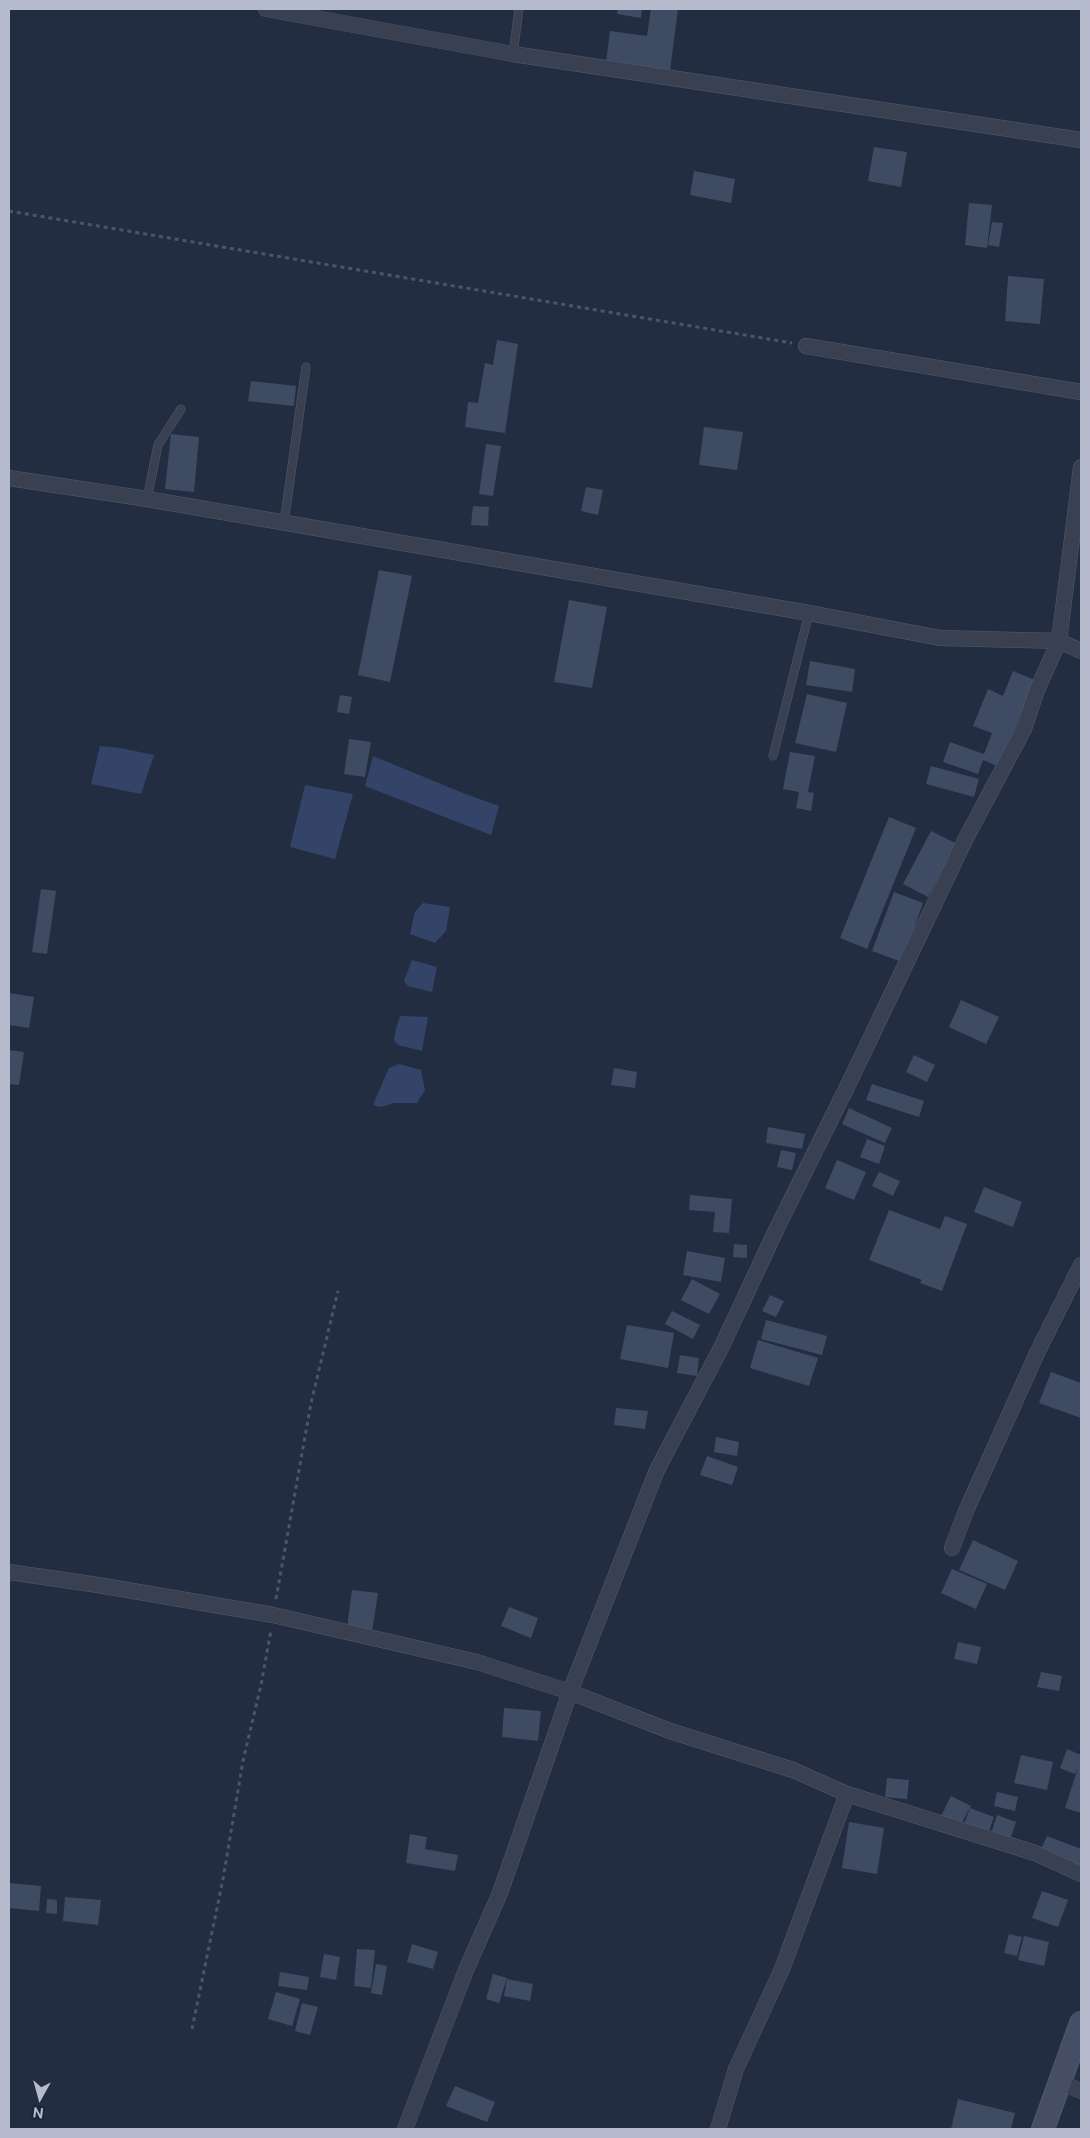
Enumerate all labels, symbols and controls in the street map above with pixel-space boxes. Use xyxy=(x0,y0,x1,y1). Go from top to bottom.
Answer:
north arrow xyxy=(15,2073,65,2123)
text: N xyxy=(32,2104,45,2121)

